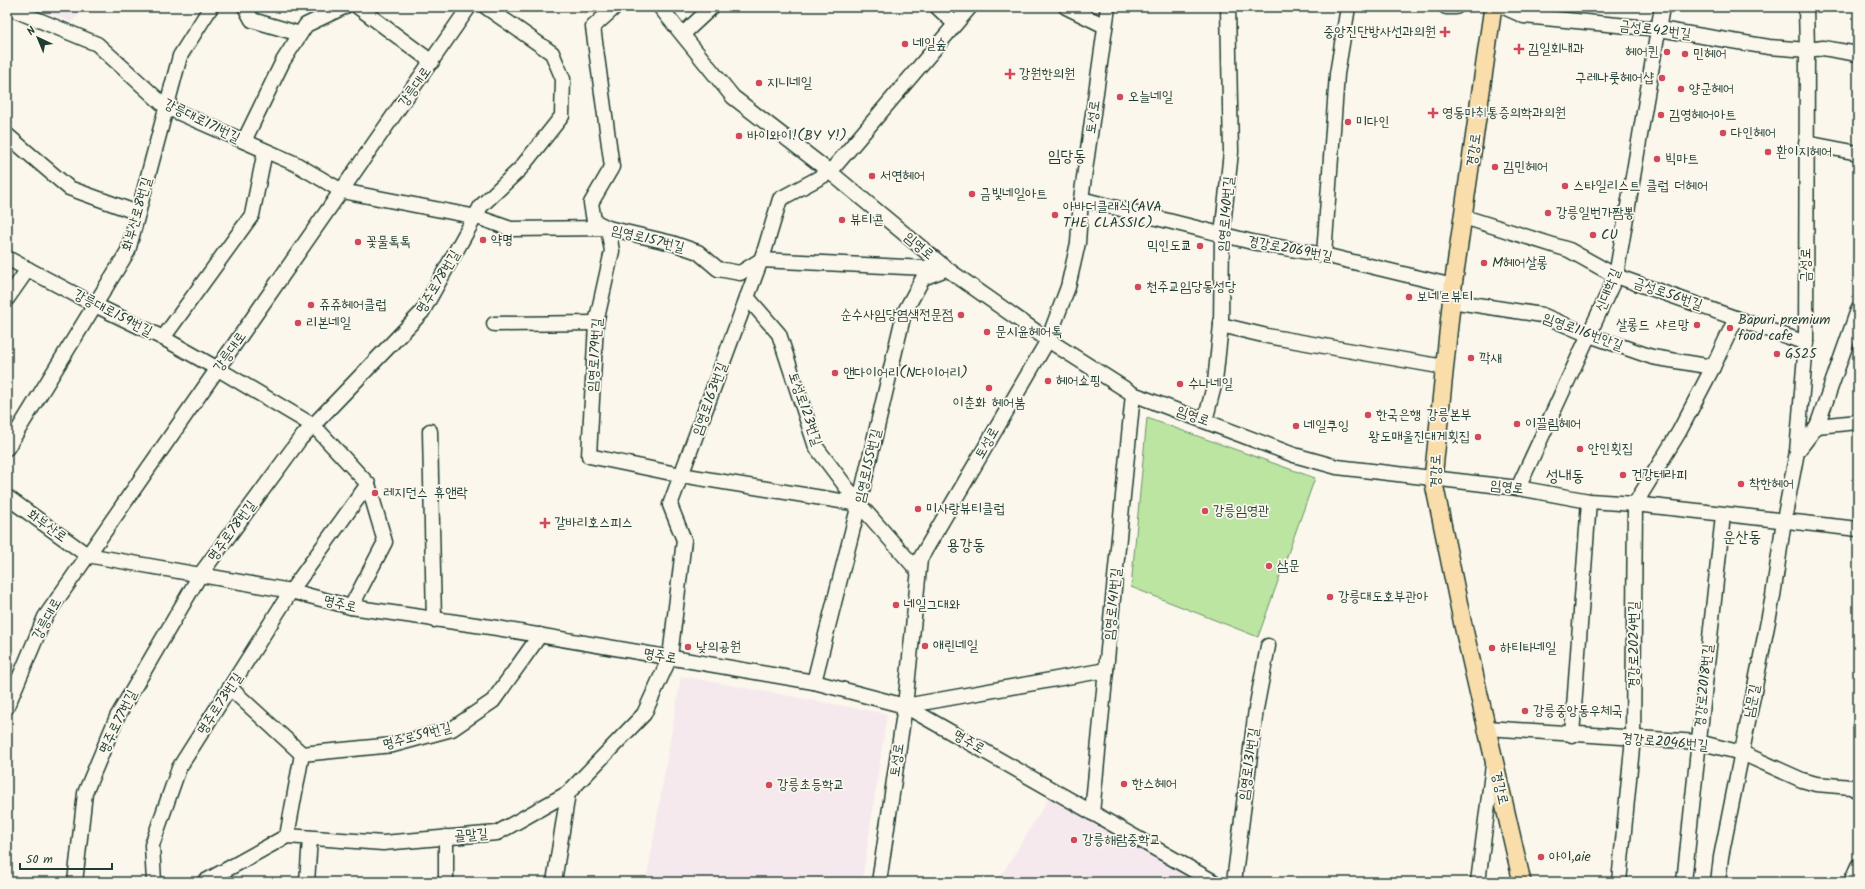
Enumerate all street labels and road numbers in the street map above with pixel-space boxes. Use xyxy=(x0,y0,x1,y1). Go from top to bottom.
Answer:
street label: 금성로42번길 xyxy=(1618,15,1693,45)
street label: 강릉대로 xyxy=(393,62,437,112)
street label: 강릉대로171번길 xyxy=(160,93,245,149)
street label: 토성로 xyxy=(1080,99,1106,135)
street label: 경강로 xyxy=(1461,132,1487,168)
street label: 화부산로8번길 xyxy=(116,174,158,254)
street label: 임영로140번길 xyxy=(1212,175,1240,253)
street label: 임영로157번길 xyxy=(609,219,688,259)
street label: 임영로 xyxy=(899,227,939,265)
street label: 경강로2069번길 xyxy=(1246,230,1335,268)
street label: 명주로78번길 xyxy=(410,245,466,318)
street label: 금성로 xyxy=(1795,248,1817,282)
street label: 신대학길 xyxy=(1589,264,1627,315)
street label: 금성로56번길 xyxy=(1631,272,1706,316)
street label: 강릉대로159번길 xyxy=(70,284,157,343)
street label: 임영로116번안길 xyxy=(1540,307,1627,357)
street label: 임영로179번길 xyxy=(581,317,609,393)
street label: 강릉대로 xyxy=(208,327,252,377)
street label: 임영로163번길 xyxy=(687,359,734,439)
street label: 토성로123번길 xyxy=(782,369,828,450)
street label: 임영로 xyxy=(1173,400,1213,432)
street label: 토성로 xyxy=(969,423,1005,463)
street label: 임영로155번길 xyxy=(849,426,887,505)
street label: 경강로 xyxy=(1425,454,1447,488)
street label: 임영로 xyxy=(1489,474,1525,500)
street label: 명주로78번길 xyxy=(202,495,262,566)
street label: 화부산로 xyxy=(22,504,72,548)
street label: 임영로141번길 xyxy=(1098,566,1128,641)
street label: 명주로 xyxy=(321,589,359,619)
street label: 강릉대로 xyxy=(26,594,68,644)
street label: 경강로2024번길 xyxy=(1623,601,1645,689)
street label: 명주로 xyxy=(641,642,679,670)
street label: 경강로2018번길 xyxy=(1689,642,1719,729)
street label: 명주로73번길 xyxy=(191,668,249,740)
street label: 남문길 xyxy=(1738,682,1766,720)
street label: 명주로77번길 xyxy=(93,685,143,758)
street label: 명주로59번길 xyxy=(380,716,455,756)
street label: 명주로 xyxy=(949,724,989,760)
street label: 임영로131번길 xyxy=(1233,726,1265,802)
street label: 경강로2046번길 xyxy=(1621,727,1710,757)
street label: 토성로 xyxy=(884,742,910,778)
street label: 경강로 xyxy=(1485,769,1515,807)
street label: 골말길 xyxy=(453,823,490,847)

